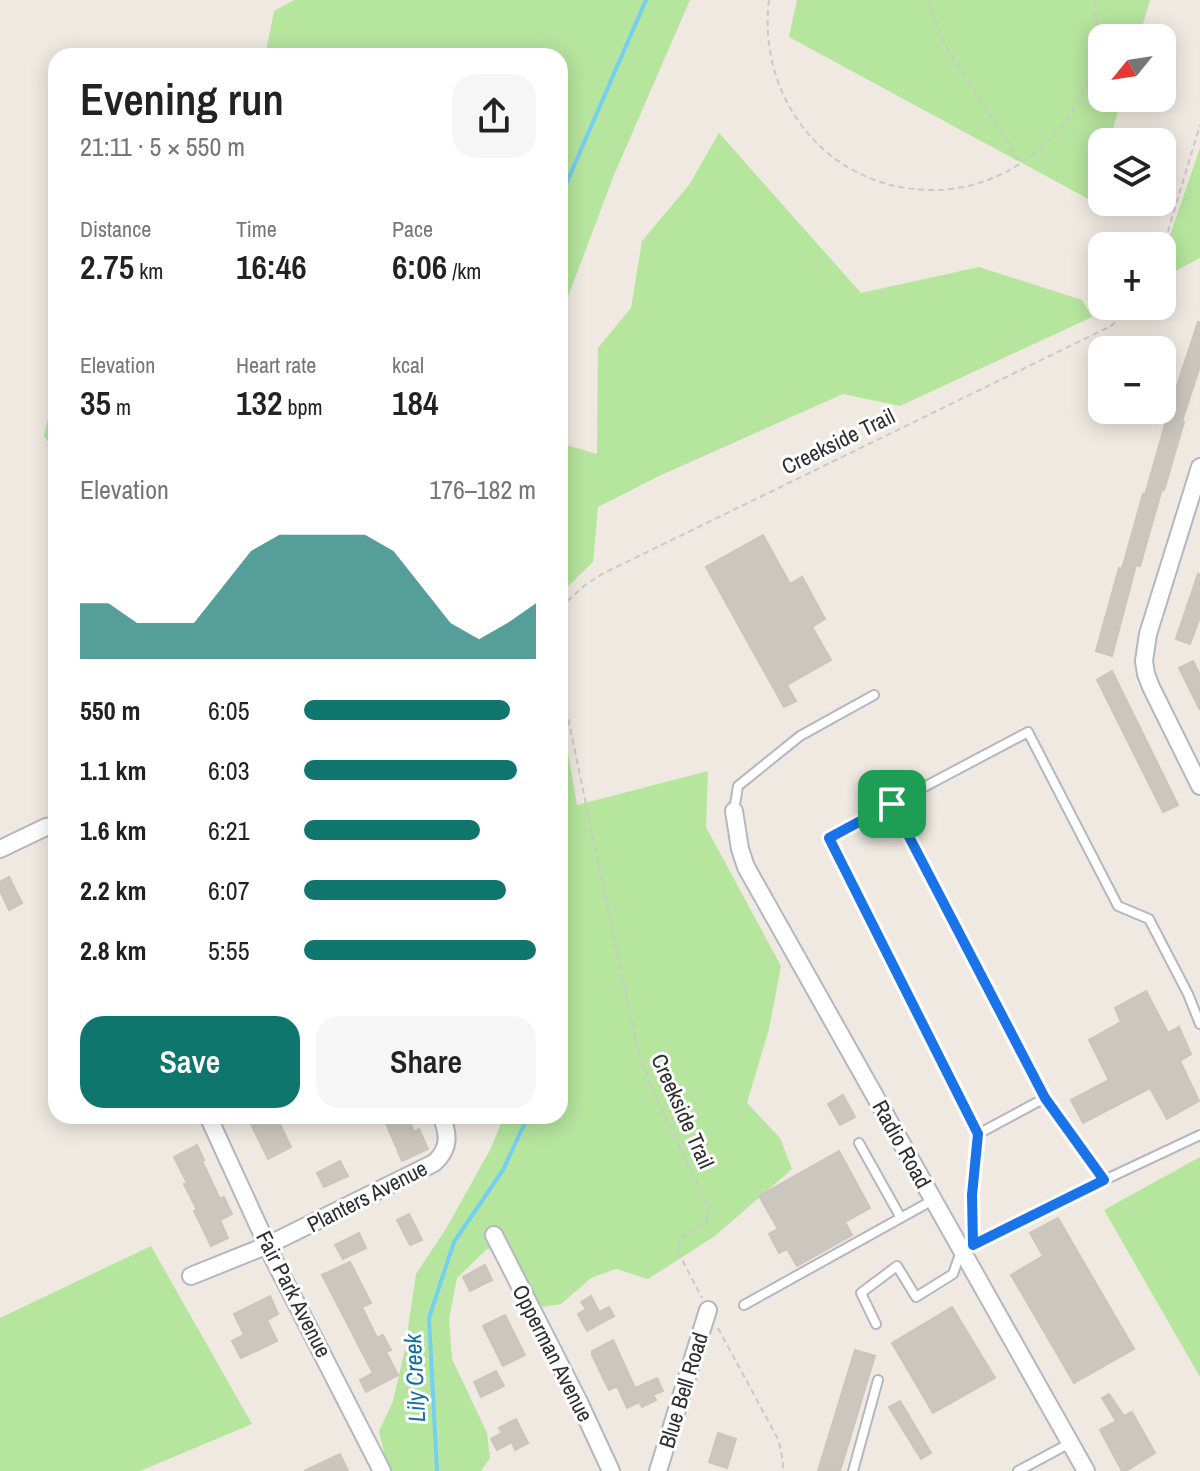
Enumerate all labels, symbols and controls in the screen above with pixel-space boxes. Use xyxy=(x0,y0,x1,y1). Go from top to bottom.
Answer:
north arrow xyxy=(1088,24,1176,112)
map controls xyxy=(1088,24,1176,424)
text: Evening run xyxy=(80,69,284,129)
button: share xyxy=(452,74,536,158)
button: layers xyxy=(1088,128,1176,216)
text: 21:11 · 5 × 550 m xyxy=(80,129,245,164)
text: Distance xyxy=(80,214,151,244)
text: Time xyxy=(236,214,277,244)
text: Pace xyxy=(392,214,433,244)
button: + xyxy=(1088,232,1176,320)
text: 2.75 xyxy=(80,244,134,290)
text: 16:46 xyxy=(236,244,307,290)
text: 6:06 xyxy=(392,244,447,290)
text: km xyxy=(134,256,163,286)
text: /km xyxy=(447,256,481,286)
button: − xyxy=(1088,336,1176,424)
text: Elevation xyxy=(80,350,155,380)
text: Heart rate xyxy=(236,350,316,380)
text: kcal xyxy=(392,350,424,380)
text: 35 xyxy=(80,380,111,426)
text: 132 xyxy=(236,380,283,426)
text: 184 xyxy=(392,380,439,426)
text: m xyxy=(111,392,131,422)
text: bpm xyxy=(283,392,323,422)
street label: Creekside Trail xyxy=(776,401,900,481)
text: Elevation xyxy=(80,472,169,507)
text: 176–182 m xyxy=(429,472,536,507)
text: 550 m xyxy=(80,693,140,728)
text: 6:05 xyxy=(208,693,250,728)
text: 1.1 km xyxy=(80,753,146,788)
text: 6:03 xyxy=(208,753,250,788)
pin xyxy=(858,770,926,838)
icon: arrive xyxy=(870,782,914,826)
text: 1.6 km xyxy=(80,813,146,848)
text: 6:21 xyxy=(208,813,250,848)
text: 2.2 km xyxy=(80,873,146,908)
text: 6:07 xyxy=(208,873,250,908)
text: 2.8 km xyxy=(80,933,146,968)
text: 5:55 xyxy=(208,933,250,968)
button: Save xyxy=(80,1016,300,1108)
button: Share xyxy=(316,1016,536,1108)
street label: Creekside Trail xyxy=(644,1049,722,1173)
street label: Radio Road xyxy=(866,1095,938,1193)
street label: Planters Avenue xyxy=(302,1153,432,1239)
street label: Fair Park Avenue xyxy=(249,1226,339,1362)
street label: Opperman Avenue xyxy=(506,1279,600,1427)
street label: Blue Bell Road xyxy=(651,1329,715,1451)
water label: Lily Creek xyxy=(396,1332,432,1423)

